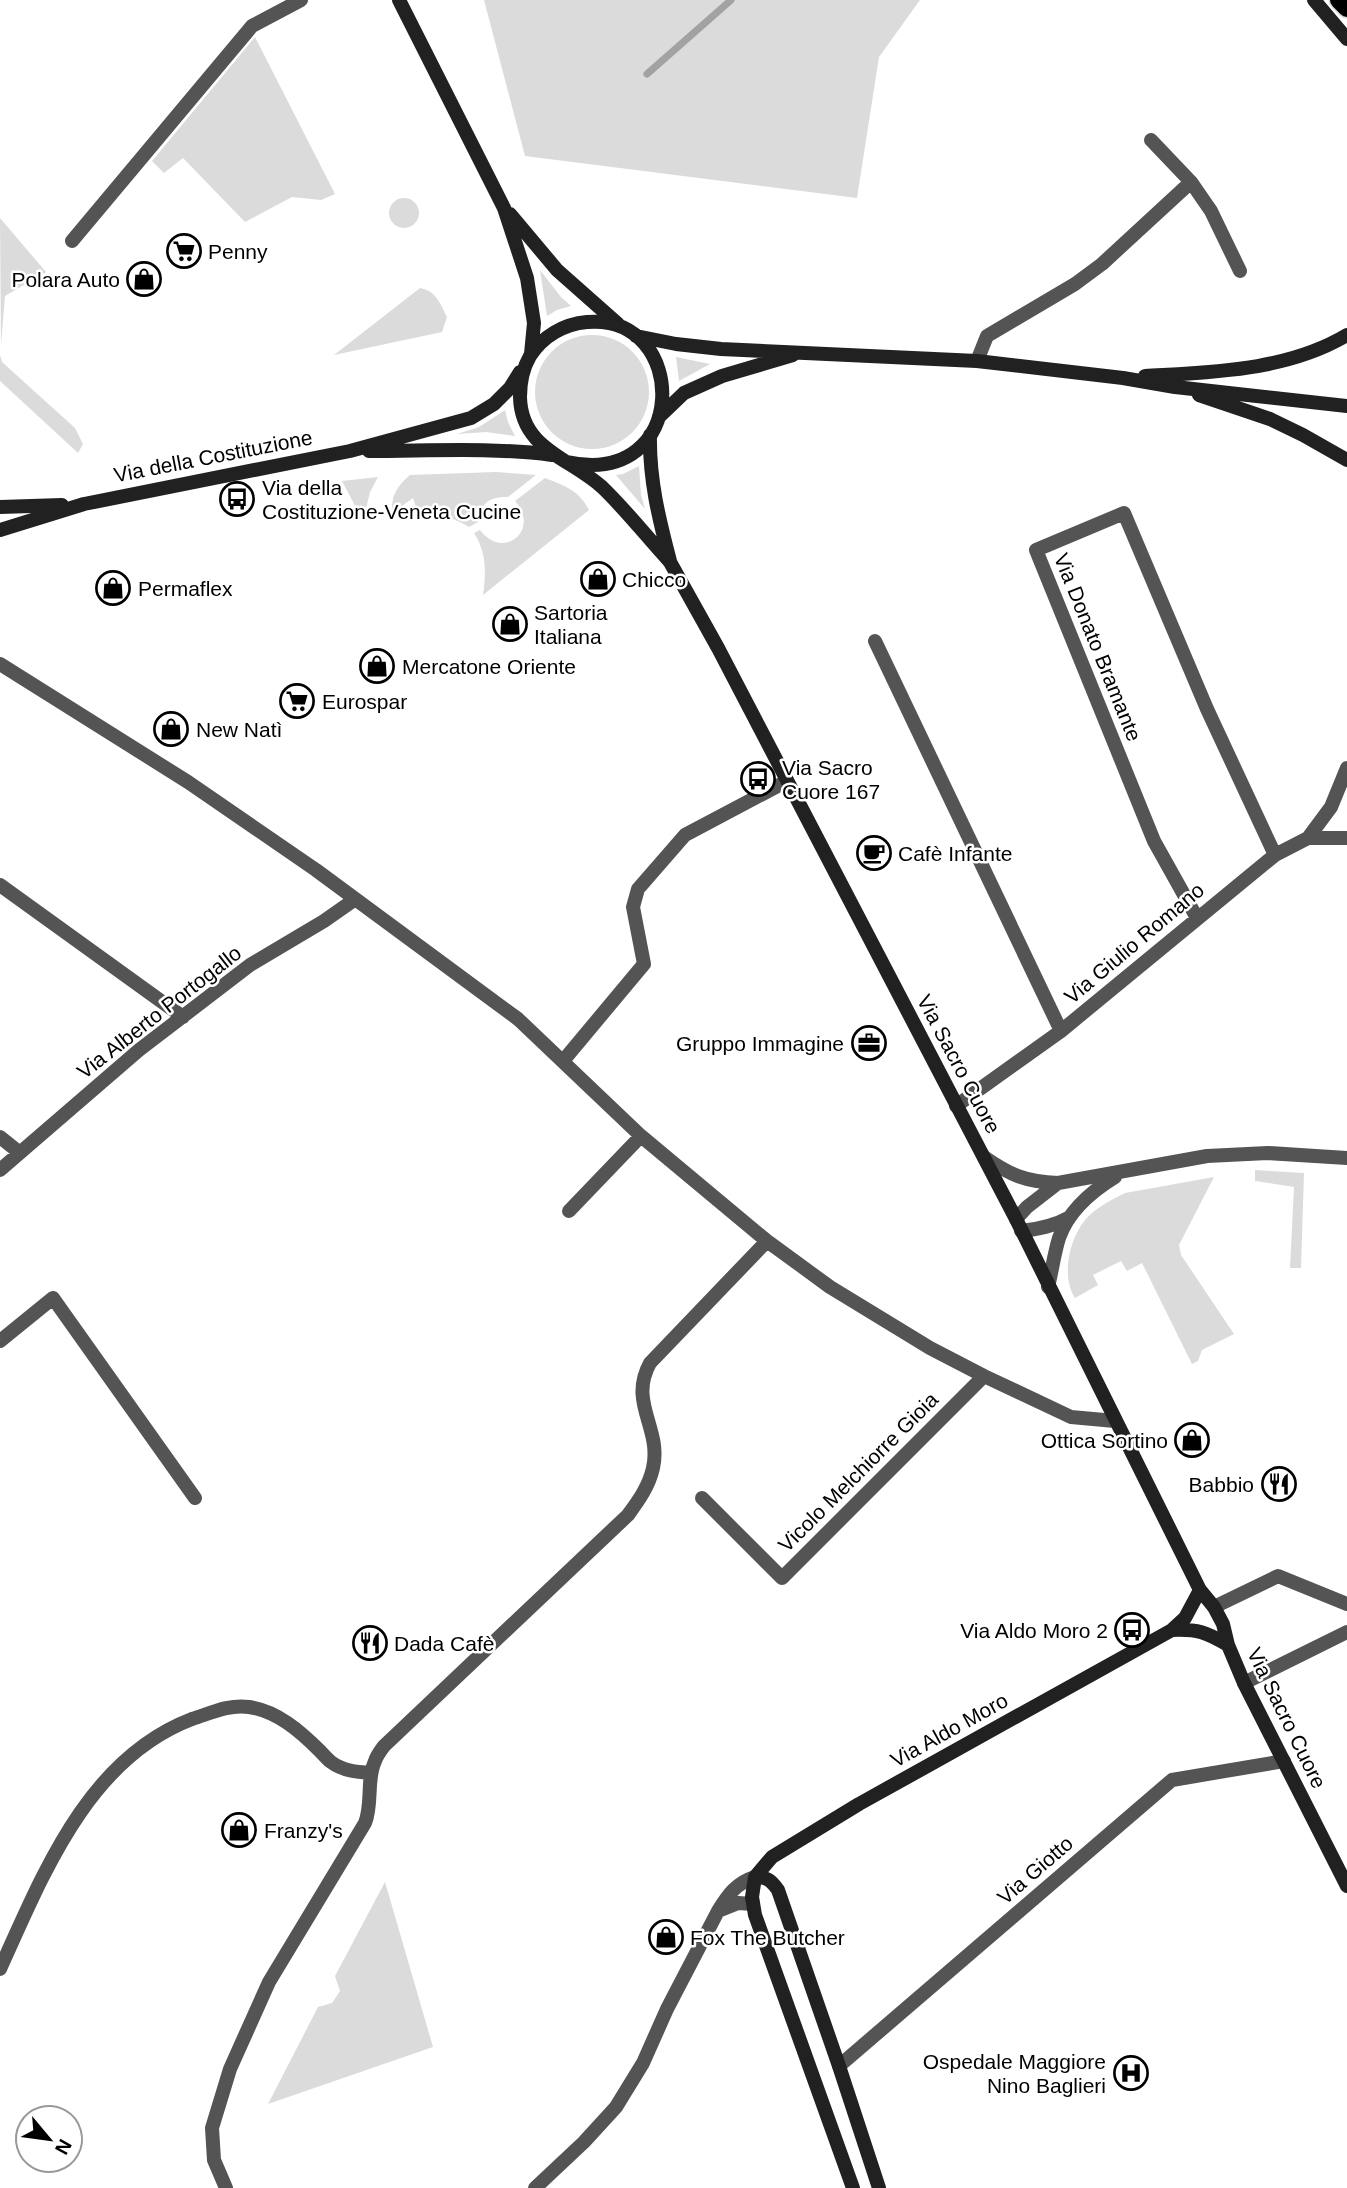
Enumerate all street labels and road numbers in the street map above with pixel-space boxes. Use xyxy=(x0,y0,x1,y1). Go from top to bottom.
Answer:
street label: Via della Costituzione xyxy=(112,425,314,487)
street label: Via Donato Bramante xyxy=(1050,550,1146,744)
street label: Via Giulio Romano xyxy=(1060,878,1208,1008)
street label: Via Alberto Portogallo xyxy=(72,941,246,1083)
street label: Via Sacro Cuore xyxy=(913,991,1005,1137)
street label: Vicolo Melchiorre Gioia xyxy=(774,1387,943,1556)
street label: Via Sacro Cuore xyxy=(1243,1644,1331,1792)
street label: Via Aldo Moro xyxy=(886,1688,1012,1772)
street label: Via Giotto xyxy=(993,1831,1077,1909)

